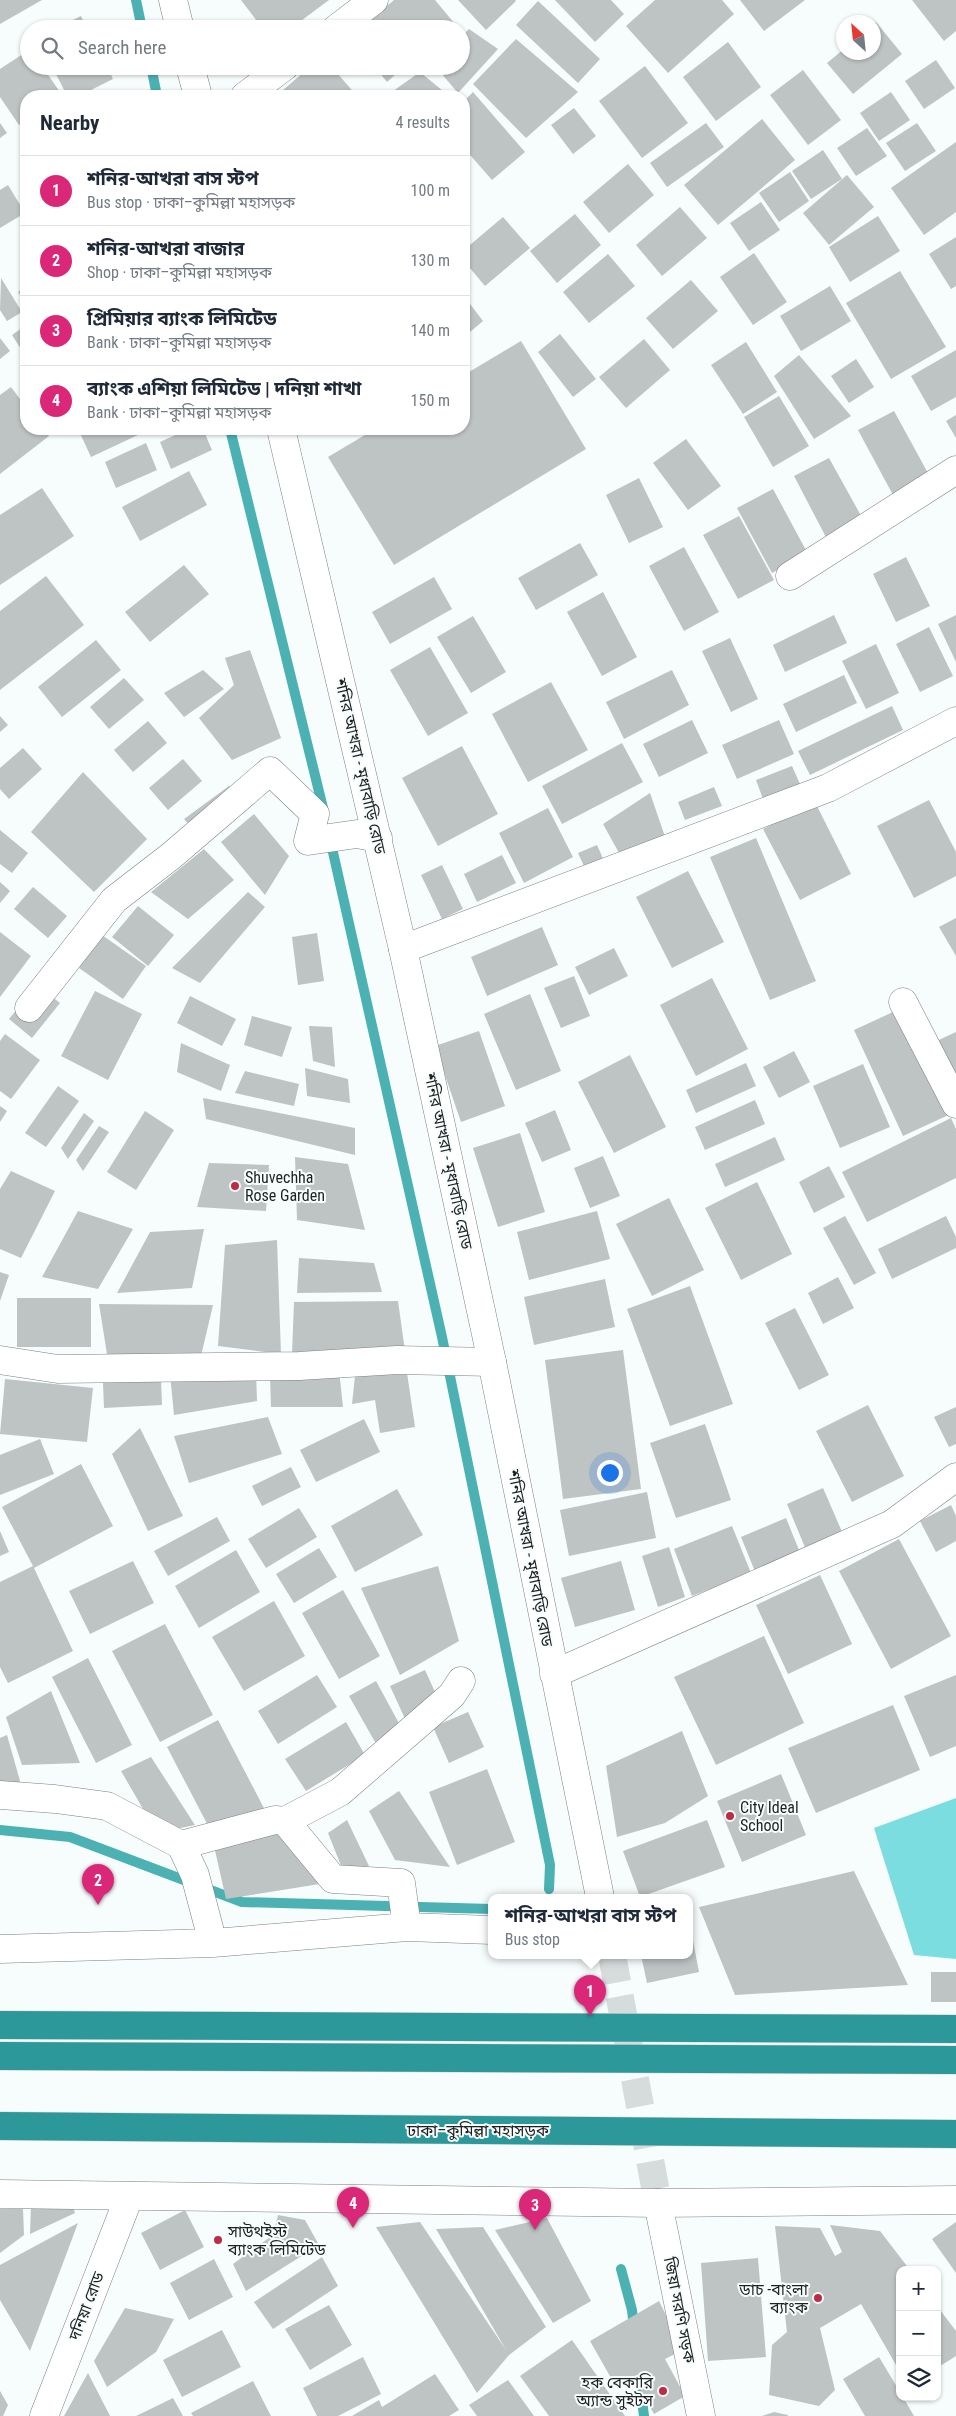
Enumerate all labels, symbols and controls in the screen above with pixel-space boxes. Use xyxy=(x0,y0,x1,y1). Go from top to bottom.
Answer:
north arrow xyxy=(836,15,881,60)
search box xyxy=(20,20,470,75)
icon: search xyxy=(38,34,66,62)
text: Search here xyxy=(78,36,166,59)
text: Nearby xyxy=(40,111,99,135)
text: 4 results xyxy=(395,113,450,132)
text: শনির-আখরা বাস স্টপ xyxy=(87,167,259,190)
text: 1 xyxy=(52,181,60,200)
text: 100 m xyxy=(411,181,450,200)
text: Bus stop · ঢাকা–কুমিল্লা মহাসড়ক xyxy=(87,193,295,212)
text: শনির-আখরা বাজার xyxy=(87,237,244,260)
text: 2 xyxy=(52,251,60,270)
text: 130 m xyxy=(411,251,450,270)
text: Shop · ঢাকা–কুমিল্লা মহাসড়ক xyxy=(87,263,272,282)
text: প্রিমিয়ার ব্যাংক লিমিটেড xyxy=(87,307,277,330)
text: 3 xyxy=(52,321,60,340)
text: 140 m xyxy=(411,321,450,340)
text: Bank · ঢাকা–কুমিল্লা মহাসড়ক xyxy=(87,333,271,352)
text: ব্যাংক এশিয়া লিমিটেড | দনিয়া শাখা xyxy=(87,377,361,400)
text: 4 xyxy=(52,391,60,410)
text: 150 m xyxy=(411,391,450,410)
text: Bank · ঢাকা–কুমিল্লা মহাসড়ক xyxy=(87,403,271,422)
street label: শনির আখরা - মৃধাবাড়ি রোড xyxy=(330,675,390,857)
street label: শনির আখরা - মৃধাবাড়ি রোড xyxy=(419,1070,477,1252)
place label: Shuvechha Rose Garden xyxy=(245,1168,325,1205)
marker: Shuvechha Rose Garden xyxy=(229,1180,241,1192)
your location xyxy=(597,1460,623,1486)
street label: শনির আখরা - মৃধাবাড়ি রোড xyxy=(503,1467,557,1649)
place label: City Ideal School xyxy=(740,1798,799,1835)
marker: City Ideal School xyxy=(724,1810,736,1822)
pin: 2 xyxy=(82,1864,114,1905)
popup xyxy=(488,1894,693,1959)
text: শনির-আখরা বাস স্টপ xyxy=(505,1904,676,1927)
text: Bus stop xyxy=(505,1930,560,1949)
pin: 1 xyxy=(574,1975,606,2016)
street label: ঢাকা–কুমিল্লা মহাসড়ক xyxy=(406,2121,550,2140)
pin: 4 xyxy=(337,2187,369,2228)
pin: 3 xyxy=(519,2189,551,2230)
place label: সাউথইস্ট ব্যাংক লিমিটেড xyxy=(227,2222,326,2259)
marker: সাউথইস্ট ব্যাংক লিমিটেড xyxy=(212,2234,224,2246)
street label: জিয়া সরণি সড়ক xyxy=(660,2254,699,2366)
map controls xyxy=(896,2266,941,2401)
button: + xyxy=(896,2266,941,2311)
street label: দনিয়া রোড xyxy=(64,2269,108,2344)
place label: ডাচ -বাংলা ব্যাংক xyxy=(738,2280,809,2317)
marker: ডাচ -বাংলা ব্যাংক xyxy=(812,2292,824,2304)
button: − xyxy=(896,2311,941,2356)
button: layers xyxy=(896,2356,941,2401)
place label: হক বেকারি অ্যান্ড সুইটস xyxy=(575,2373,654,2410)
marker: হক বেকারি অ্যান্ড সুইটস xyxy=(657,2385,669,2397)

